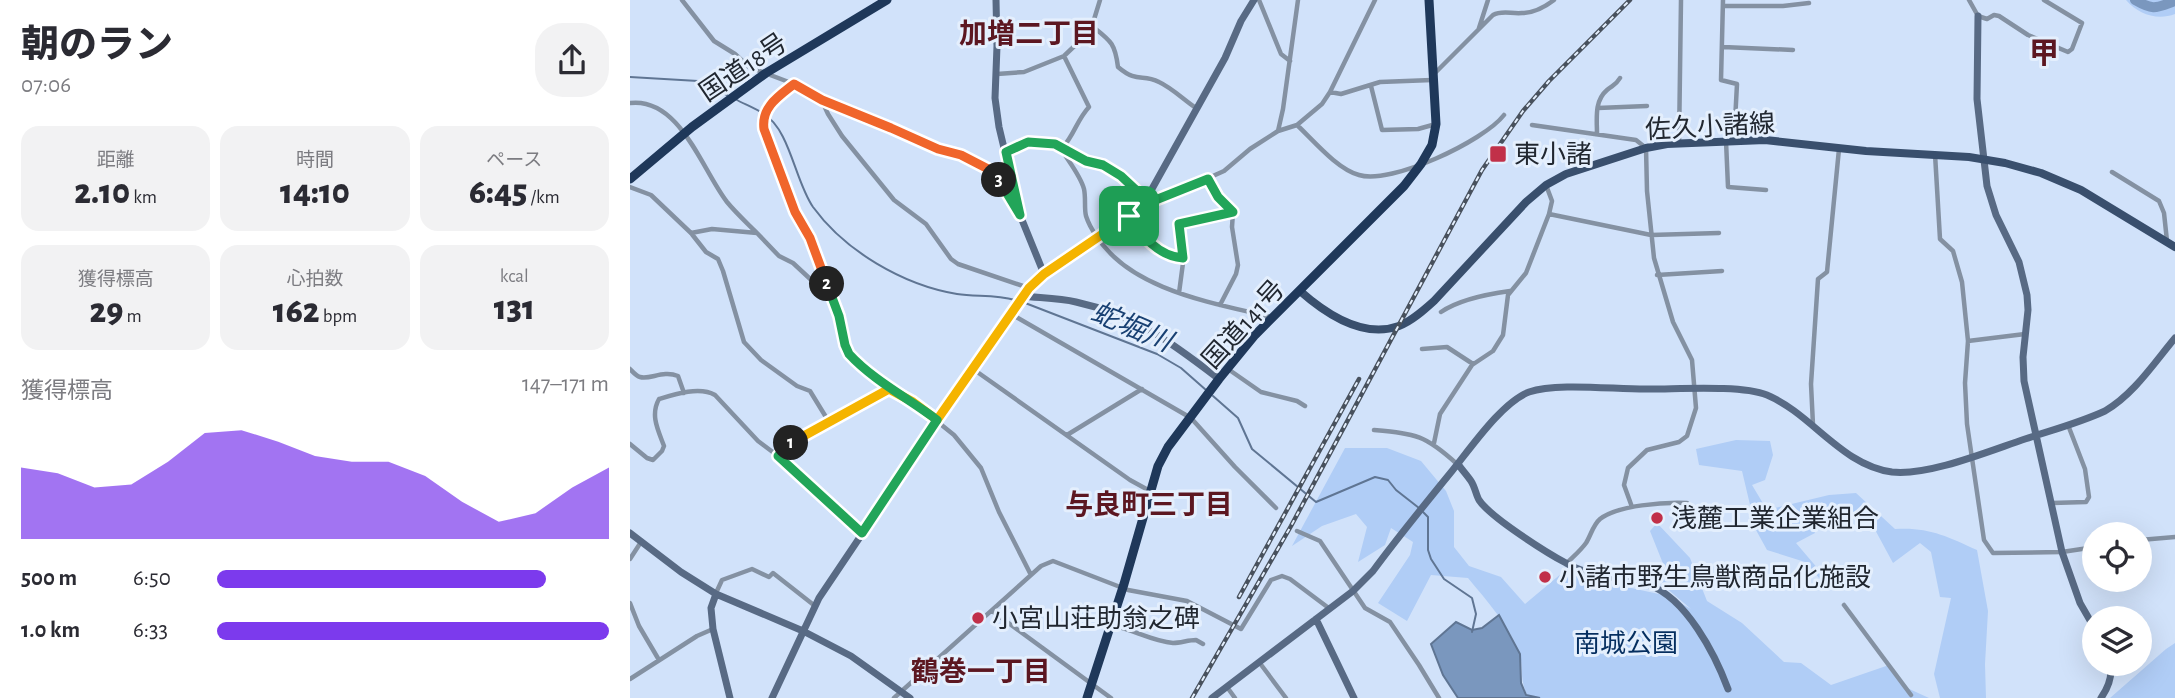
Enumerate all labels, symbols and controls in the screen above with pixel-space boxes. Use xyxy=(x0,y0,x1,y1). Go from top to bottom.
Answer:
district label: 加増二丁目 xyxy=(959,19,1099,49)
button: share xyxy=(535,23,609,97)
text: 朝のラン xyxy=(21,27,173,65)
street label: 国道18号 xyxy=(695,28,792,106)
district label: 甲 xyxy=(2029,39,2059,69)
text: 07:06 xyxy=(21,74,71,97)
street label: 佐久小諸線 xyxy=(1644,109,1776,143)
place label: 東小諸 xyxy=(1514,141,1592,168)
marker: 東小諸 xyxy=(1488,144,1508,164)
text: 距離 xyxy=(97,151,135,170)
text: 時間 xyxy=(296,151,334,170)
text: ペース xyxy=(486,151,542,170)
pin: 3 xyxy=(982,162,1016,198)
text: 3 xyxy=(994,170,1003,189)
text: 2.10 xyxy=(74,175,130,210)
text: 14:10 xyxy=(280,175,350,210)
text: 6:45 xyxy=(469,175,527,210)
pin xyxy=(1099,186,1159,246)
text: km xyxy=(130,188,157,207)
text: /km xyxy=(527,188,560,207)
icon: arrive xyxy=(1110,197,1148,235)
pin: 2 xyxy=(810,266,844,302)
text: kcal xyxy=(500,267,529,286)
text: 獲得標高 xyxy=(78,270,154,289)
text: 心拍数 xyxy=(286,270,344,289)
text: 2 xyxy=(822,274,831,293)
street label: 国道141号 xyxy=(1197,275,1290,374)
text: 131 xyxy=(494,291,535,326)
text: 29 xyxy=(90,294,123,329)
text: 162 xyxy=(273,294,320,329)
water label: 蛇堀川 xyxy=(1087,297,1179,358)
text: m xyxy=(123,307,142,326)
text: bpm xyxy=(320,307,357,326)
text: 147–171 m xyxy=(522,373,609,396)
text: 獲得標高 xyxy=(21,380,113,403)
pin: 1 xyxy=(774,426,808,460)
text: 1 xyxy=(787,433,794,452)
district label: 与良町三丁目 xyxy=(1065,490,1233,520)
place label: 浅麓工業企業組合 xyxy=(1671,505,1879,532)
marker: 浅麓工業企業組合 xyxy=(1649,510,1665,526)
map controls xyxy=(2082,522,2152,676)
button: locate xyxy=(2082,522,2152,592)
place label: 小諸市野生鳥獣商品化施設 xyxy=(1559,563,1871,591)
text: 500 m xyxy=(21,567,77,590)
text: 6:50 xyxy=(133,567,171,590)
marker: 小諸市野生鳥獣商品化施設 xyxy=(1537,569,1553,585)
place label: 小宮山荘助翁之碑 xyxy=(992,605,1200,632)
button: layers xyxy=(2082,606,2152,676)
marker: 小宮山荘助翁之碑 xyxy=(970,610,986,626)
text: 1.0 km xyxy=(21,619,80,642)
text: 6:33 xyxy=(133,619,168,642)
park label: 南城公園 xyxy=(1574,630,1678,657)
district label: 鶴巻一丁目 xyxy=(911,657,1051,687)

